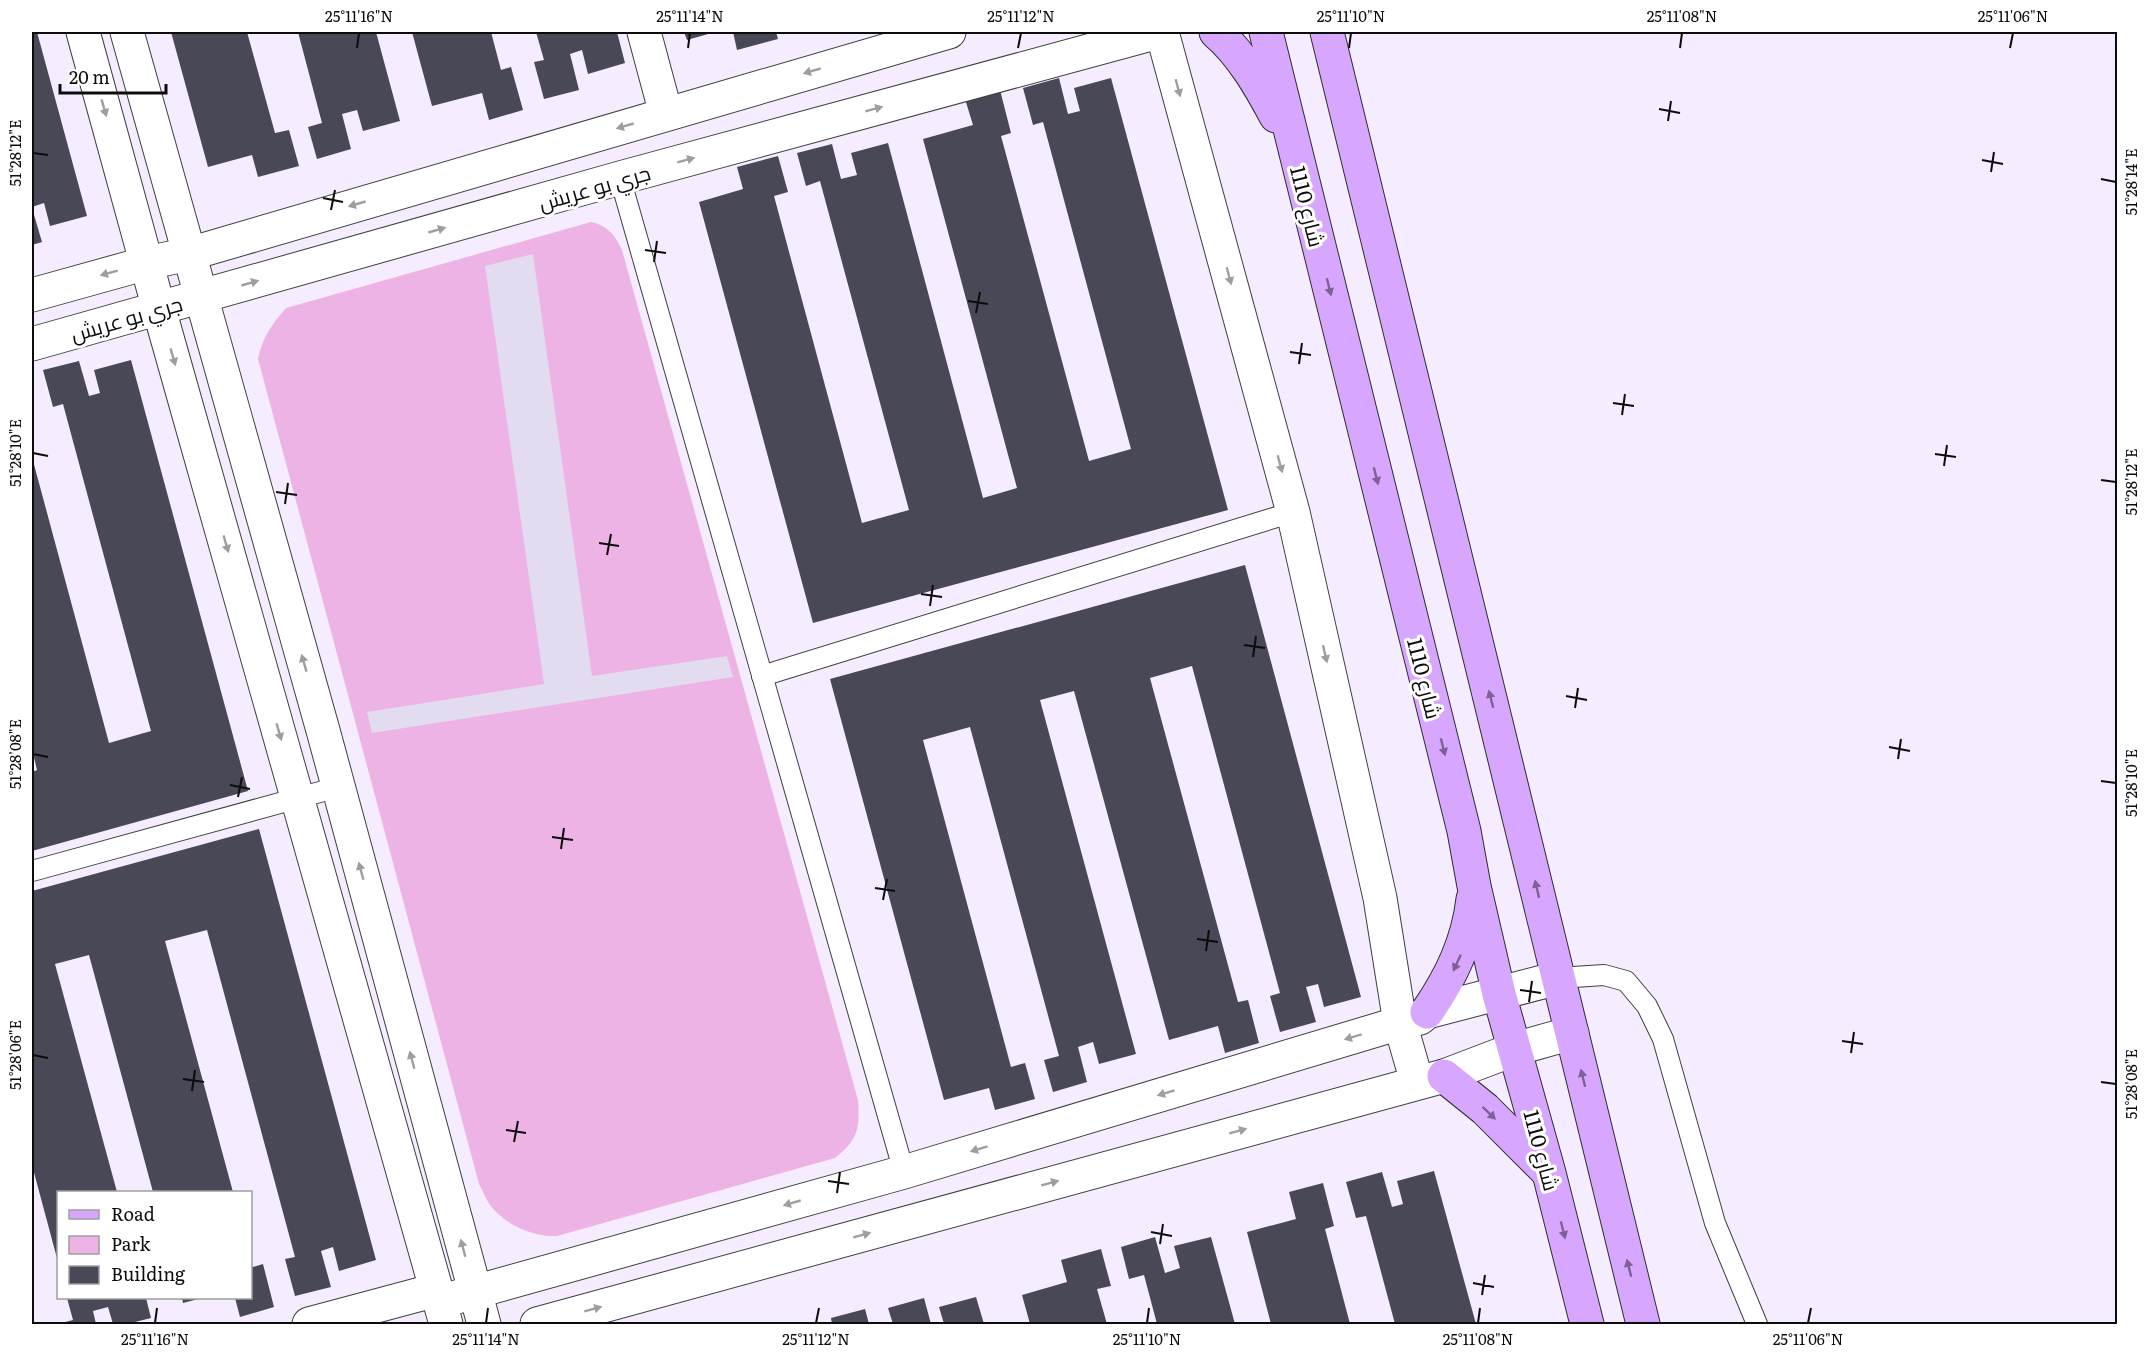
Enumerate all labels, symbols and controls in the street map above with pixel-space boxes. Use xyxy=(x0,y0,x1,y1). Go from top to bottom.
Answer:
text: 25°11'16"N xyxy=(325,4,393,27)
text: 25°11'14"N xyxy=(656,4,724,27)
text: 25°11'12"N xyxy=(987,4,1055,27)
text: 25°11'10"N xyxy=(1317,4,1385,27)
text: 25°11'08"N xyxy=(1647,4,1717,27)
text: 25°11'06"N xyxy=(1978,4,2048,27)
scale bar xyxy=(60,57,166,95)
text: 20 m xyxy=(69,63,110,90)
one-way arrow xyxy=(803,67,821,76)
one-way arrow xyxy=(1173,79,1183,97)
one-way arrow xyxy=(100,99,109,117)
one-way arrow xyxy=(865,104,883,113)
text: 51°28'12"E xyxy=(3,119,26,187)
one-way arrow xyxy=(616,122,634,131)
text: 51°28'14"E xyxy=(2119,148,2142,216)
street label: جري بو عريش xyxy=(534,155,654,220)
one-way arrow xyxy=(677,155,695,165)
street label: شارع 1110 xyxy=(1283,162,1334,250)
one-way arrow xyxy=(348,200,366,209)
one-way arrow xyxy=(428,225,446,234)
one-way arrow xyxy=(1225,267,1234,285)
one-way arrow xyxy=(100,269,118,279)
one-way arrow xyxy=(240,277,259,287)
one-way arrow xyxy=(1324,278,1334,296)
street label: جري بو عريش xyxy=(66,286,186,351)
one-way arrow xyxy=(168,348,178,366)
text: 51°28'10"E xyxy=(3,419,26,487)
text: 51°28'12"E xyxy=(2119,448,2142,516)
one-way arrow xyxy=(1276,455,1285,473)
one-way arrow xyxy=(1372,467,1381,485)
one-way arrow xyxy=(222,536,231,554)
street label: شارع 1110 xyxy=(1400,634,1451,722)
one-way arrow xyxy=(1321,645,1330,664)
one-way arrow xyxy=(299,654,308,672)
one-way arrow xyxy=(1486,690,1496,708)
text: 51°28'08"E xyxy=(3,719,26,789)
one-way arrow xyxy=(275,723,284,741)
one-way arrow xyxy=(1439,738,1449,756)
text: 51°28'10"E xyxy=(2119,749,2142,817)
one-way arrow xyxy=(356,862,365,880)
one-way arrow xyxy=(1532,879,1542,898)
one-way arrow xyxy=(1452,954,1461,971)
text: 51°28'06"E xyxy=(3,1020,26,1090)
one-way arrow xyxy=(1344,1033,1362,1042)
text: 51°28'08"E xyxy=(2119,1049,2142,1119)
one-way arrow xyxy=(407,1050,416,1068)
one-way arrow xyxy=(1578,1069,1588,1087)
one-way arrow xyxy=(1157,1089,1175,1098)
one-way arrow xyxy=(1481,1106,1496,1119)
street label: شارع 1110 xyxy=(1516,1106,1569,1194)
one-way arrow xyxy=(1229,1126,1247,1135)
one-way arrow xyxy=(970,1145,988,1154)
one-way arrow xyxy=(1041,1178,1059,1187)
legend xyxy=(57,1191,252,1299)
one-way arrow xyxy=(783,1199,801,1208)
text: Road xyxy=(111,1200,155,1227)
one-way arrow xyxy=(1559,1221,1569,1239)
text: Park xyxy=(111,1230,152,1257)
one-way arrow xyxy=(853,1230,871,1239)
one-way arrow xyxy=(458,1239,467,1257)
one-way arrow xyxy=(1624,1258,1634,1277)
text: Building xyxy=(111,1260,186,1287)
one-way arrow xyxy=(584,1304,602,1313)
text: 25°11'16"N xyxy=(121,1327,189,1350)
text: 25°11'14"N xyxy=(452,1327,520,1350)
text: 25°11'12"N xyxy=(782,1327,850,1350)
text: 25°11'10"N xyxy=(1113,1327,1181,1350)
text: 25°11'08"N xyxy=(1443,1327,1513,1350)
text: 25°11'06"N xyxy=(1773,1327,1843,1350)

